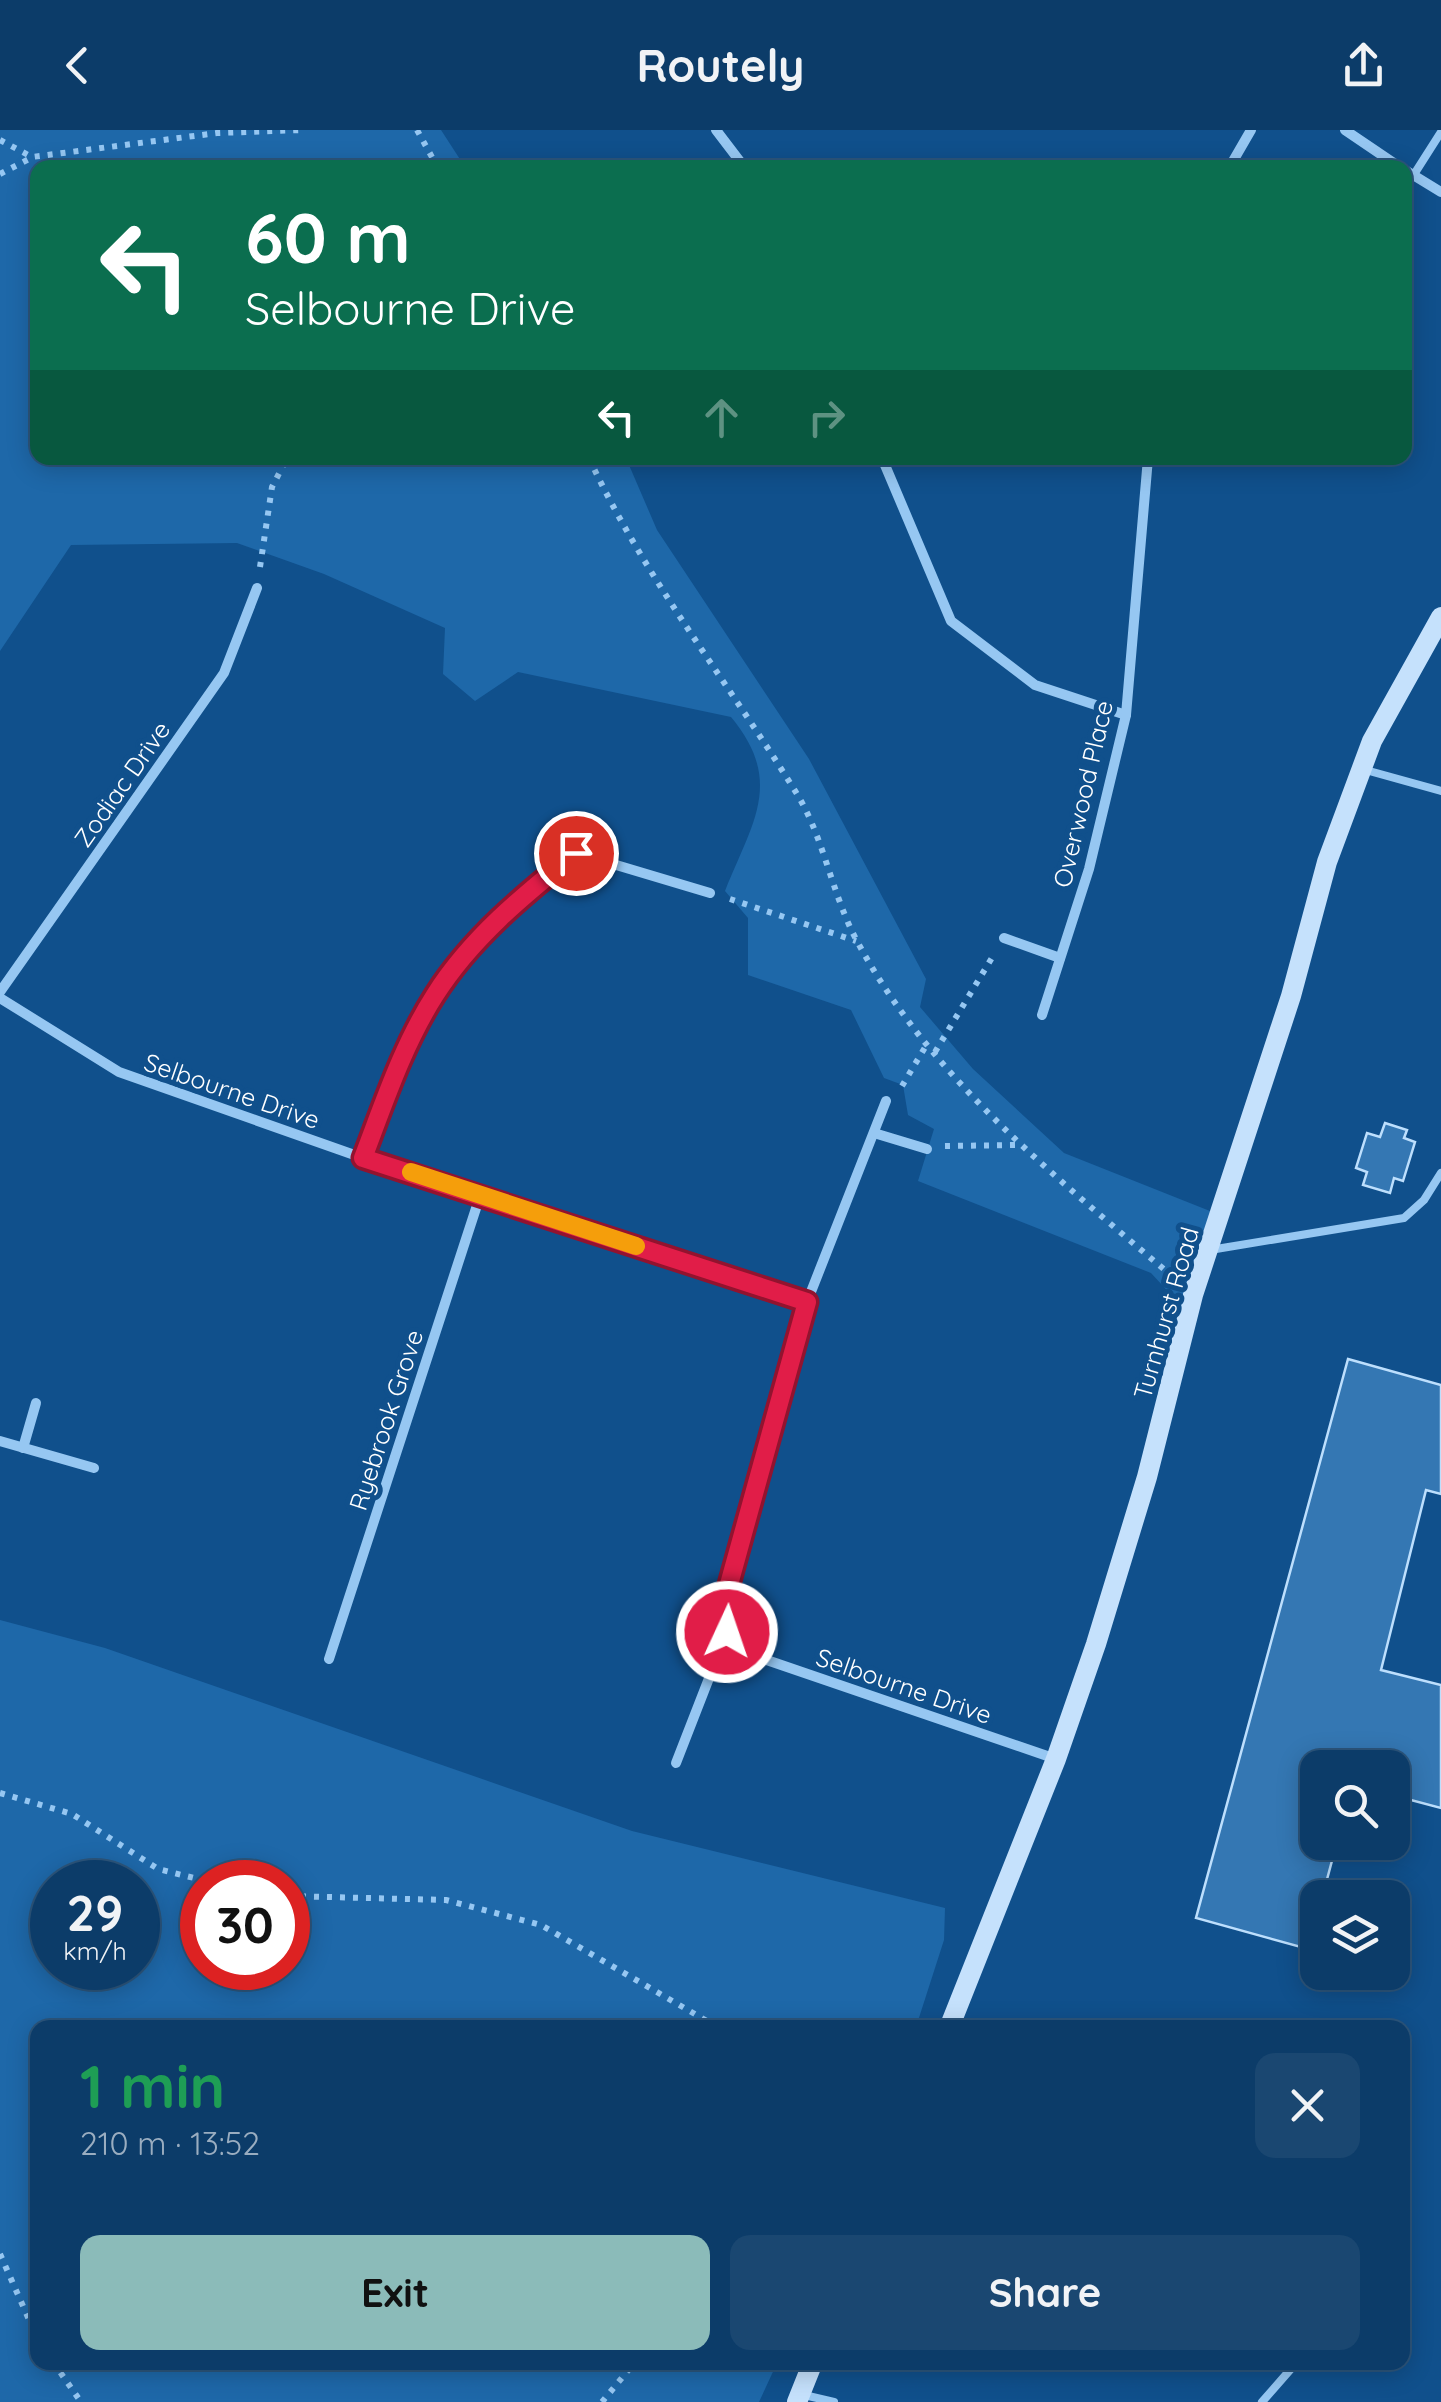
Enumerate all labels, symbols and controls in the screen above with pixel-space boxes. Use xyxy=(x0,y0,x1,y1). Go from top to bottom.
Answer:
text: Routely xyxy=(637,37,804,93)
icon: back xyxy=(50,38,105,93)
icon: share xyxy=(1336,38,1391,93)
text: 60 m xyxy=(245,193,411,281)
icon: left xyxy=(80,200,210,330)
text: Selbourne Drive xyxy=(245,280,575,336)
icon: left xyxy=(589,390,644,445)
icon: ahead xyxy=(694,390,749,445)
icon: right xyxy=(799,390,854,445)
street label: Overwood Place xyxy=(1046,697,1119,890)
street label: Zodiac Drive xyxy=(67,715,176,853)
pin xyxy=(534,811,619,896)
icon: arrive xyxy=(549,826,604,881)
street label: Selbourne Drive xyxy=(140,1046,324,1135)
street label: Turnhurst Road xyxy=(1126,1223,1205,1402)
street label: Ryebrook Grove xyxy=(342,1326,429,1514)
position arrow xyxy=(675,1580,779,1684)
street label: Selbourne Drive xyxy=(812,1641,996,1730)
map controls xyxy=(1300,1750,1410,1990)
button: search xyxy=(1300,1750,1410,1860)
speed limit sign: 30 xyxy=(180,1860,310,1990)
button: layers xyxy=(1300,1880,1410,1990)
text: 29 xyxy=(67,1881,123,1944)
text: km/h xyxy=(63,1935,127,1966)
text: 1 min xyxy=(80,2048,225,2123)
button: close xyxy=(1255,2053,1360,2158)
text: 210 m · 13:52 xyxy=(80,2123,260,2163)
button: Exit xyxy=(80,2235,710,2350)
button: Share xyxy=(730,2235,1360,2350)

